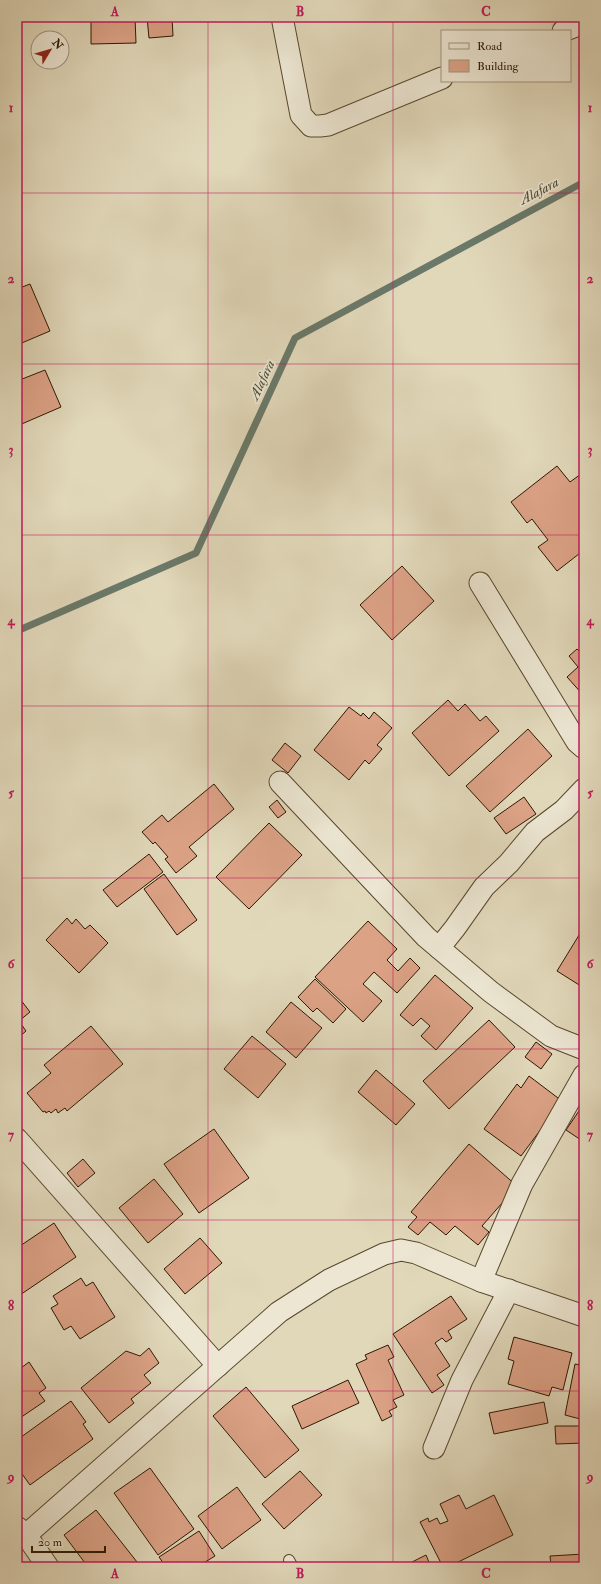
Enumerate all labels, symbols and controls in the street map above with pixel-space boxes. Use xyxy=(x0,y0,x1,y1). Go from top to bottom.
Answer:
text: A xyxy=(110,4,120,20)
text: B xyxy=(296,4,304,20)
text: C xyxy=(481,4,491,20)
north arrow xyxy=(30,30,70,70)
legend xyxy=(441,30,571,82)
text: N xyxy=(49,35,66,53)
text: Road xyxy=(477,39,502,54)
text: Building xyxy=(477,59,520,74)
text: 1 xyxy=(9,100,14,116)
text: 1 xyxy=(588,100,593,116)
water label: Alafara xyxy=(515,173,562,209)
text: 2 xyxy=(8,271,15,287)
text: 2 xyxy=(587,271,594,287)
water label: Alafara xyxy=(245,357,279,405)
text: 3 xyxy=(9,442,14,458)
text: 3 xyxy=(588,442,593,458)
text: 4 xyxy=(6,613,15,629)
text: 4 xyxy=(585,613,594,629)
text: 5 xyxy=(8,785,14,801)
text: 5 xyxy=(587,785,593,801)
text: 6 xyxy=(8,956,16,972)
text: 6 xyxy=(587,956,595,972)
text: 7 xyxy=(8,1127,15,1143)
text: 7 xyxy=(587,1127,594,1143)
text: 8 xyxy=(8,1298,14,1314)
text: 8 xyxy=(587,1298,593,1314)
text: 9 xyxy=(6,1469,15,1485)
text: 9 xyxy=(585,1469,594,1485)
scale bar xyxy=(32,1528,105,1554)
text: 20 m xyxy=(38,1535,63,1550)
text: A xyxy=(110,1566,120,1582)
text: B xyxy=(296,1566,304,1582)
text: C xyxy=(481,1566,491,1582)

